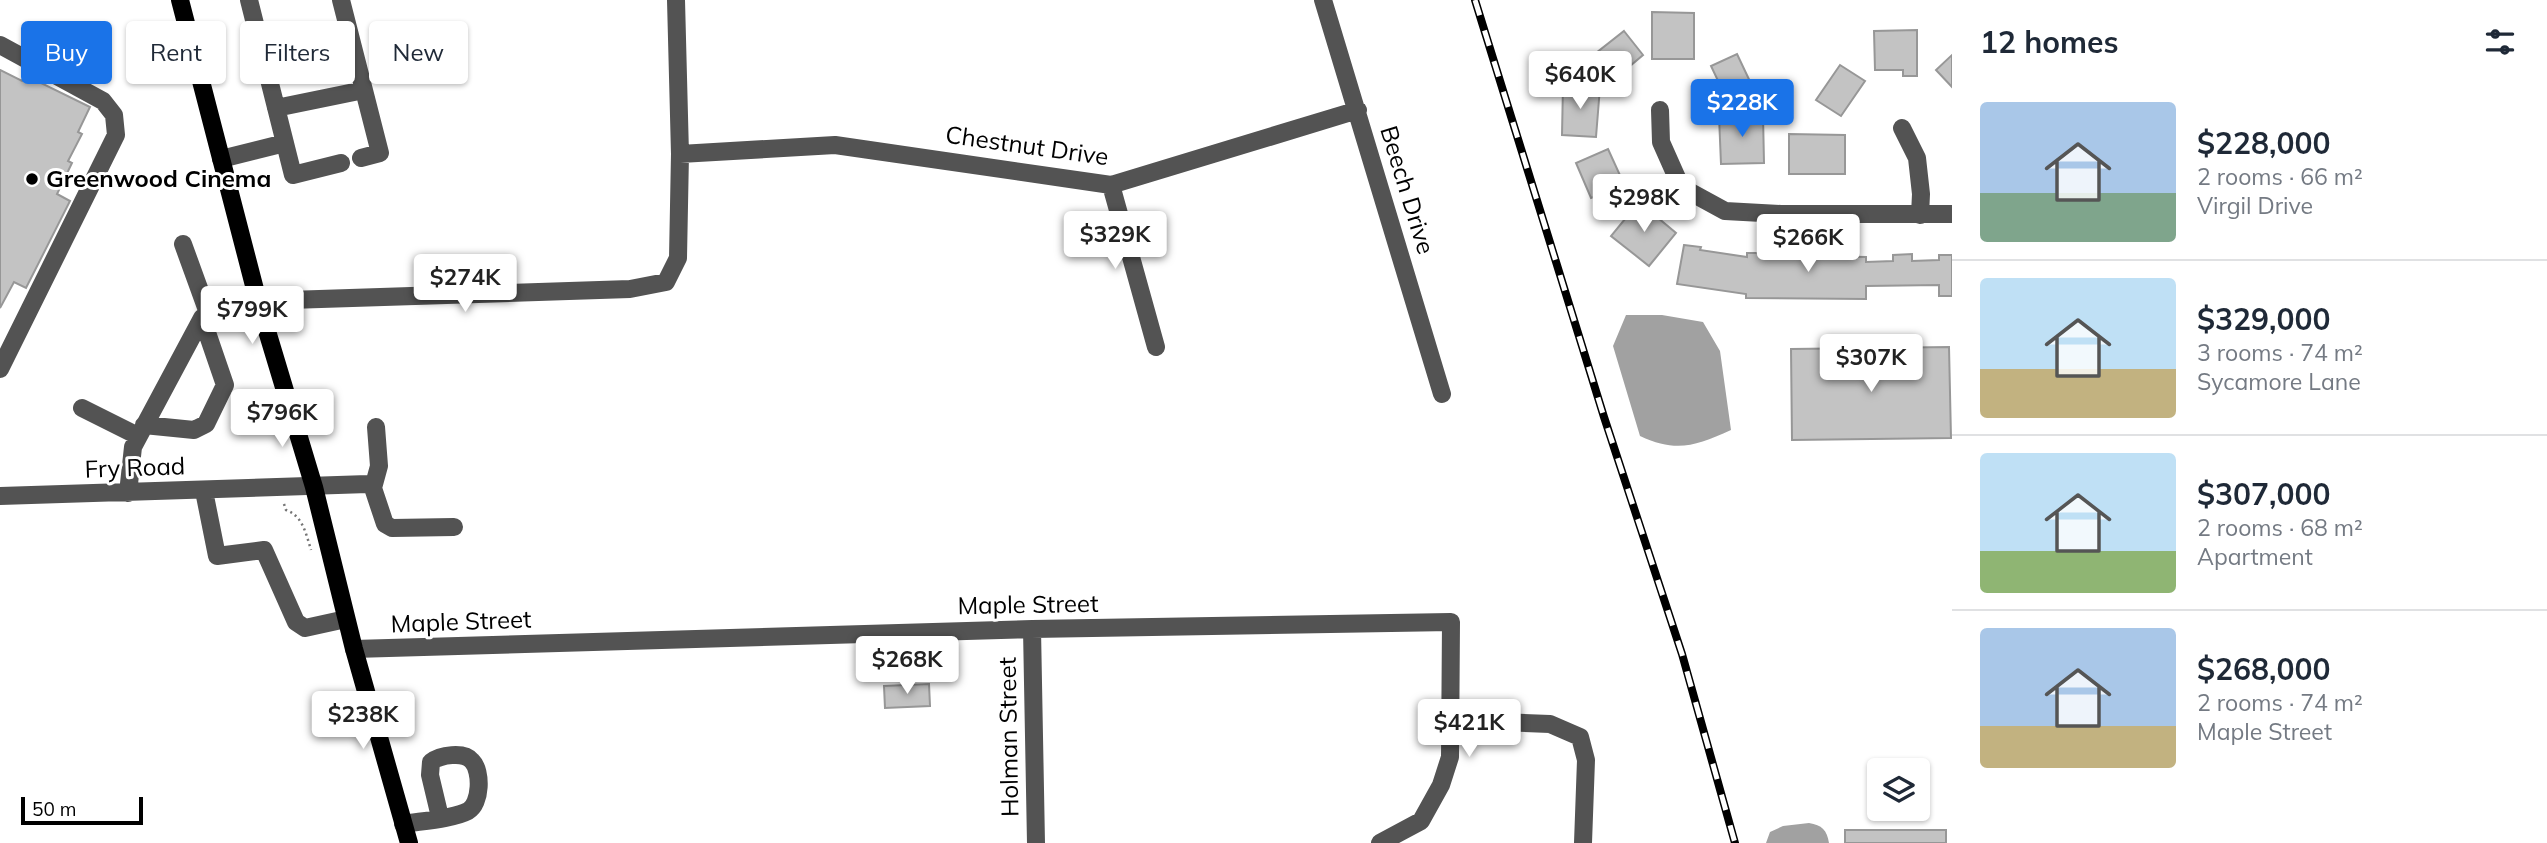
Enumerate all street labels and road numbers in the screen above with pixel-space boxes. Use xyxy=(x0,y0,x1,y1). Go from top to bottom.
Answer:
street label: Chestnut Drive xyxy=(944,119,1111,171)
street label: Beech Drive xyxy=(1374,122,1442,258)
street label: Fry Road xyxy=(84,450,186,484)
street label: Maple Street xyxy=(957,588,1099,620)
street label: Maple Street xyxy=(390,604,532,638)
street label: Holman Street xyxy=(992,657,1024,817)

